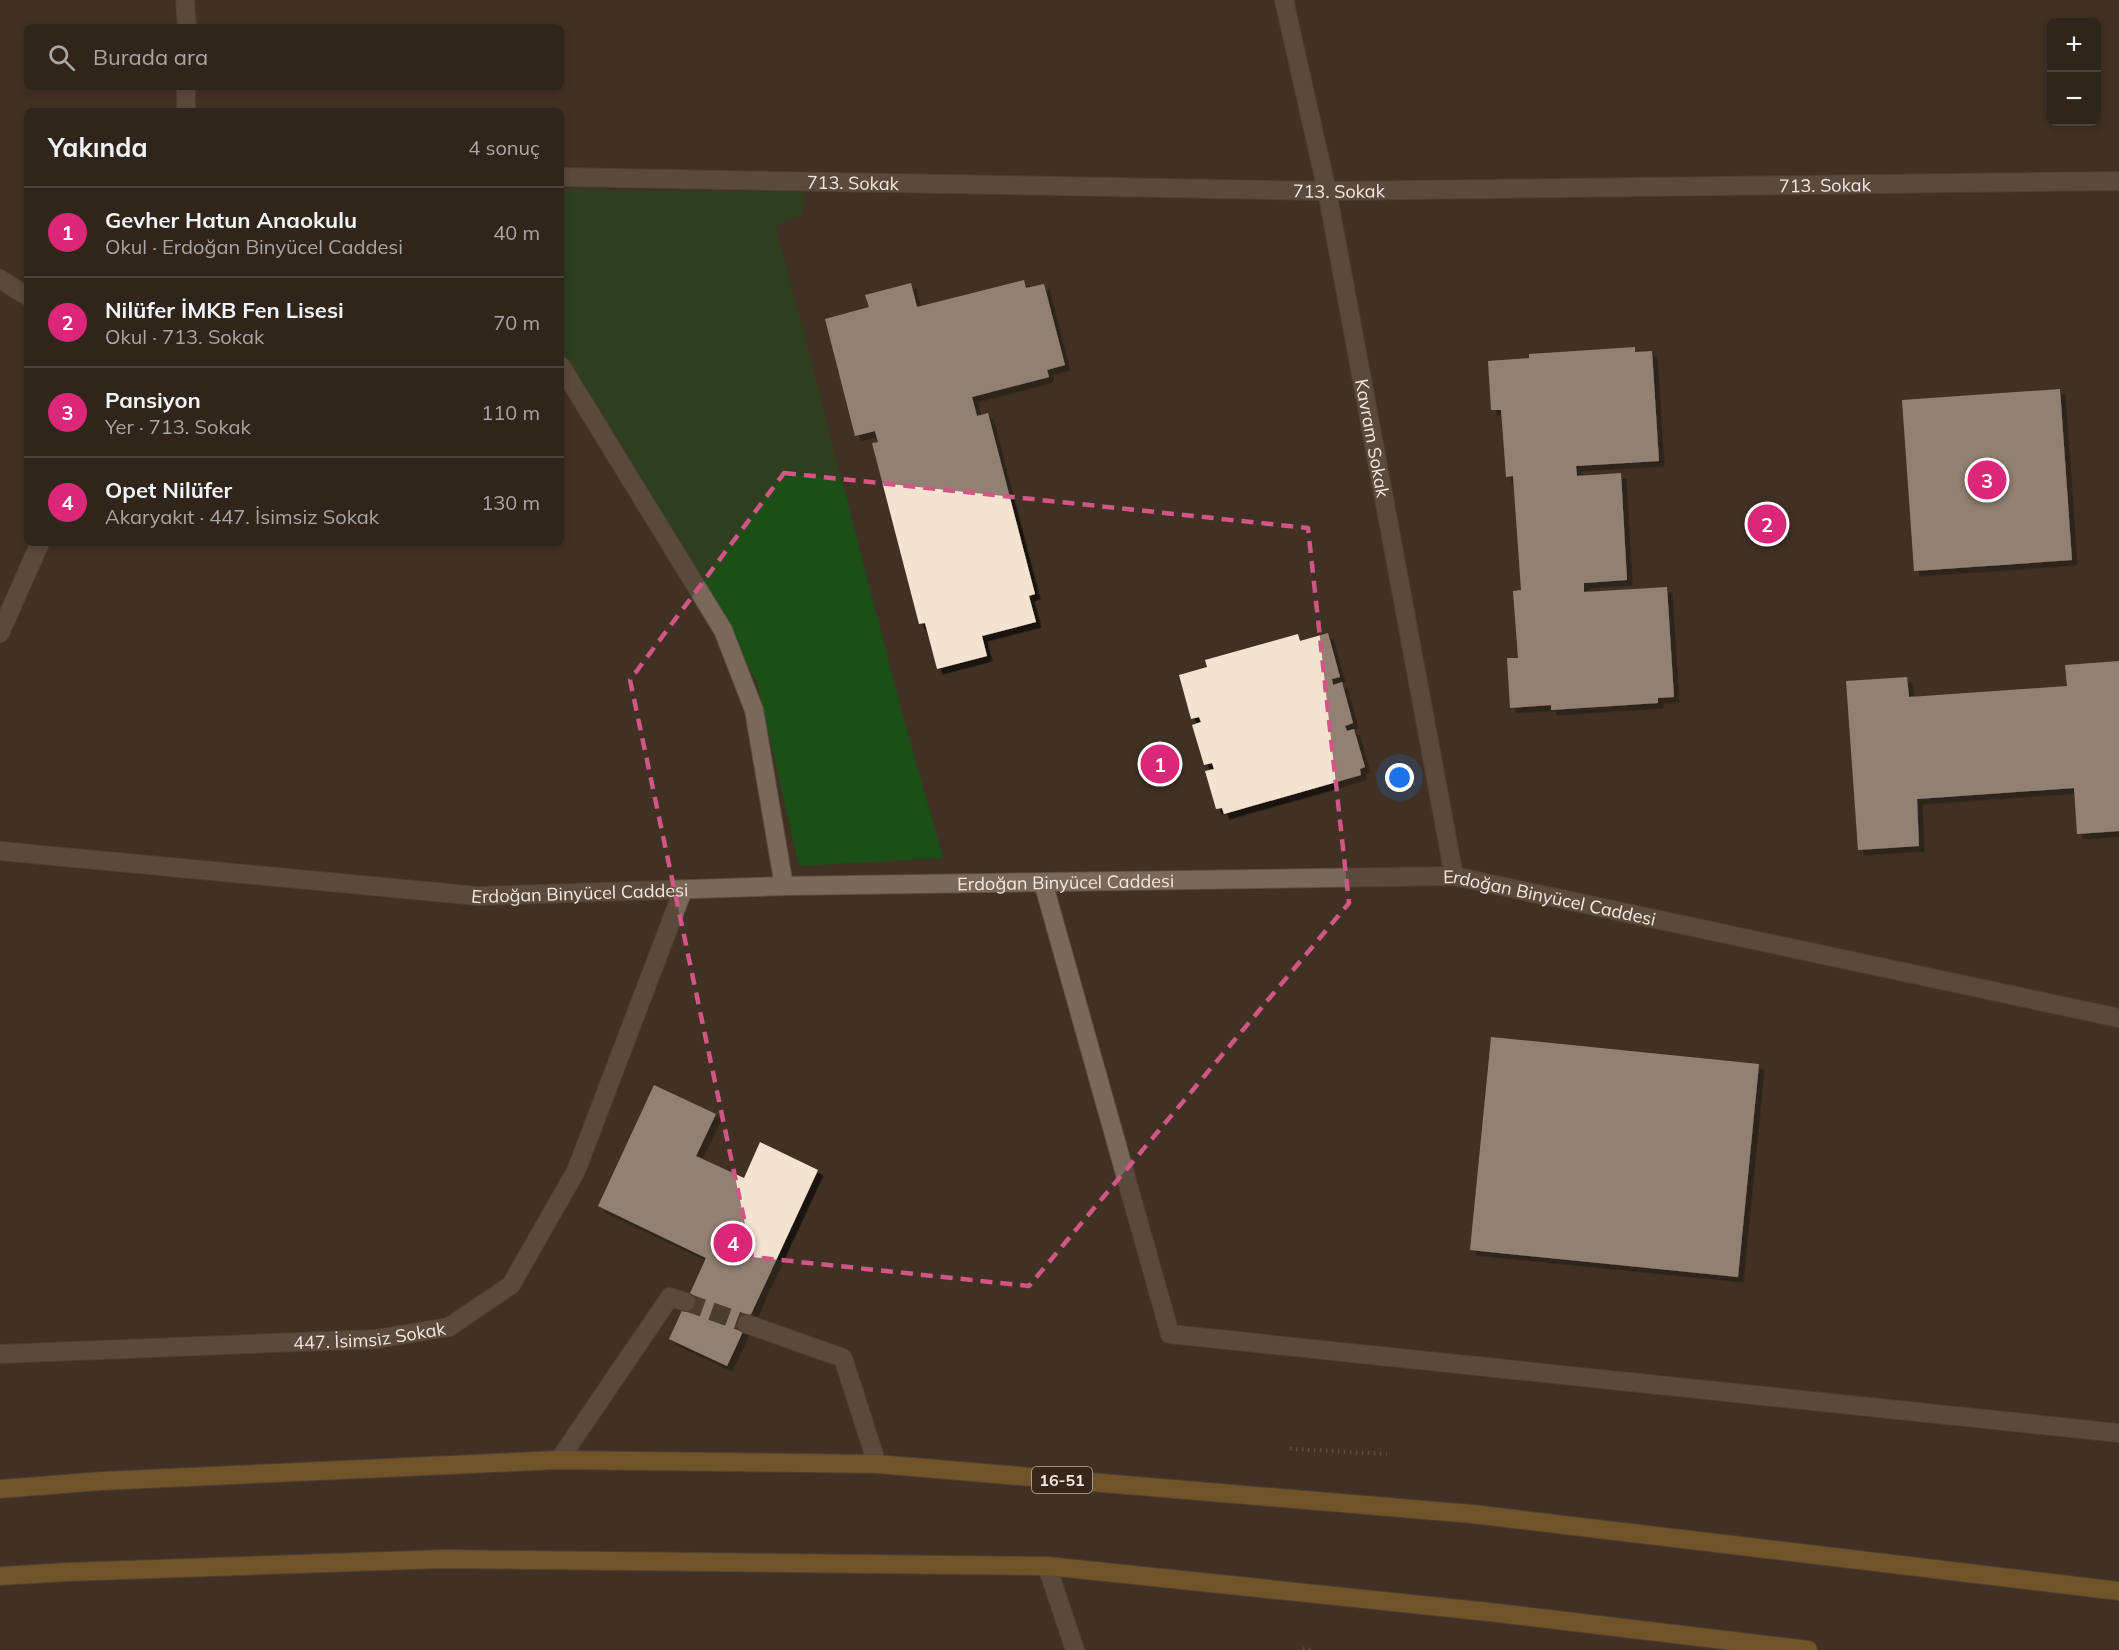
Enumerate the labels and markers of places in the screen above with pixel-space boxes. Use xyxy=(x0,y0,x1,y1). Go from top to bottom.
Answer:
pin: 3 xyxy=(1968,458,2006,502)
pin: 2 xyxy=(1748,502,1786,546)
pin: 1 xyxy=(1140,742,1180,786)
pin: 4 xyxy=(714,1220,752,1266)

